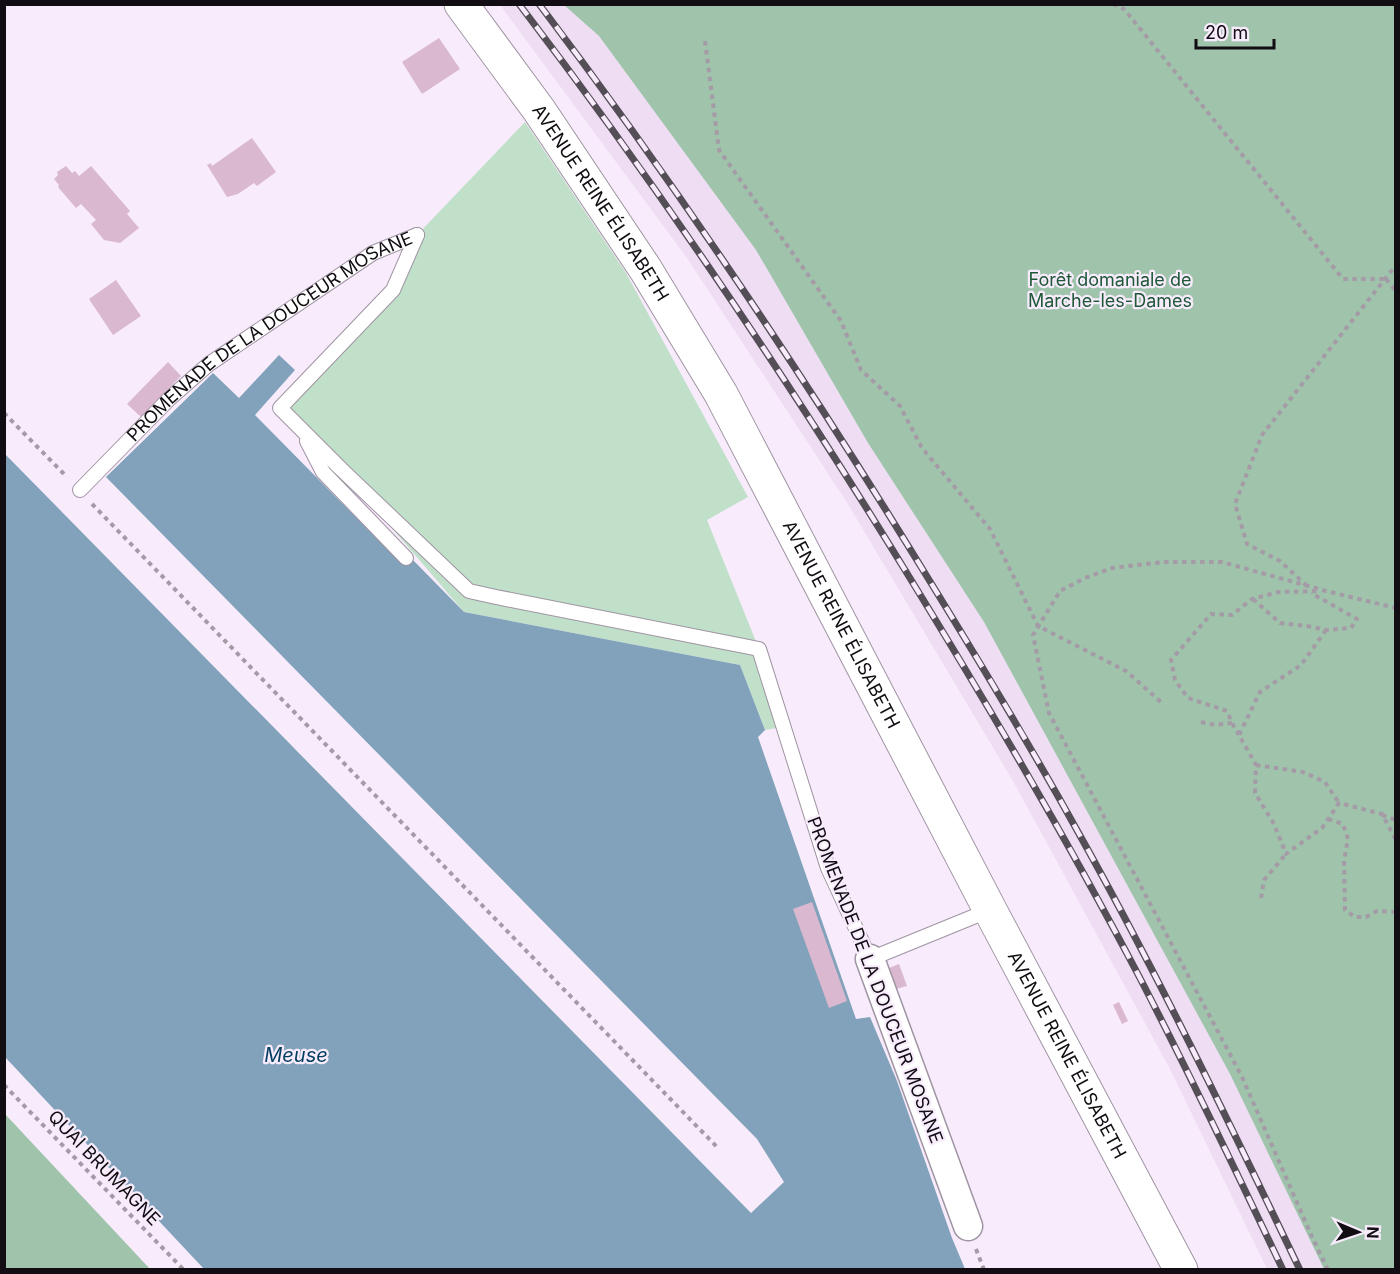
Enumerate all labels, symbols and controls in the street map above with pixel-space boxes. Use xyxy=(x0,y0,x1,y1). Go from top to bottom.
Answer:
scale bar xyxy=(1196,12,1274,50)
text: 20 m xyxy=(1205,22,1248,43)
street label: AVENUE REINE ÉLISABETH xyxy=(528,100,673,305)
street label: PROMENADE DE LA DOUCEUR MOSANE xyxy=(122,227,415,446)
park label: Forêt domaniale de Marche-les-Dames xyxy=(1028,269,1192,311)
street label: AVENUE REINE ÉLISABETH xyxy=(779,517,904,732)
street label: PROMENADE DE LA DOUCEUR MOSANE xyxy=(803,814,948,1146)
street label: AVENUE REINE ÉLISABETH xyxy=(1004,948,1131,1162)
water label: Meuse xyxy=(264,1043,328,1067)
street label: QUAI BRUMAGNE xyxy=(44,1106,165,1230)
north arrow xyxy=(1328,1202,1388,1262)
text: N xyxy=(1363,1226,1383,1239)

